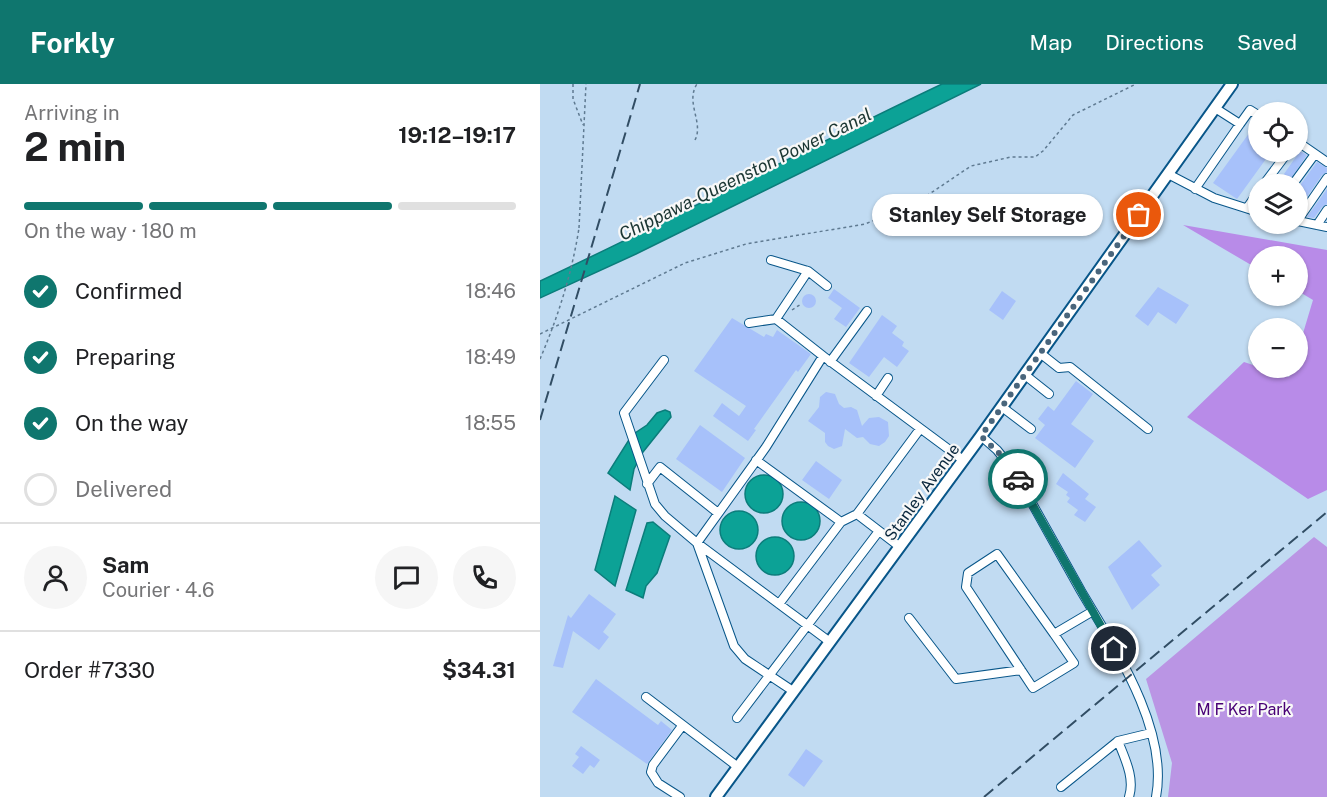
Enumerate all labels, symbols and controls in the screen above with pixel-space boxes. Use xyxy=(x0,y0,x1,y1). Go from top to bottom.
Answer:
text: Forkly xyxy=(30,26,115,59)
text: Map xyxy=(1030,30,1072,55)
text: Directions xyxy=(1105,30,1204,55)
text: Saved xyxy=(1237,30,1297,55)
text: Arriving in xyxy=(24,101,119,125)
map controls xyxy=(1248,102,1308,378)
button: locate xyxy=(1248,102,1308,162)
water label: Chippawa-Queenston Power Canal xyxy=(615,103,875,245)
text: 19:12–19:17 xyxy=(398,122,516,148)
text: 2 min xyxy=(24,124,126,170)
button: layers xyxy=(1248,174,1308,234)
pin xyxy=(1113,189,1164,240)
callout: Stanley Self Storage xyxy=(872,194,1103,236)
icon: bag xyxy=(1122,198,1155,231)
text: Stanley Self Storage xyxy=(889,203,1086,227)
text: On the way · 180 m xyxy=(24,219,196,243)
button: + xyxy=(1248,246,1308,306)
icon: check xyxy=(24,275,57,308)
text: Confirmed xyxy=(75,278,182,304)
text: 18:46 xyxy=(466,279,516,303)
button: − xyxy=(1248,318,1308,378)
icon: check xyxy=(24,341,57,374)
text: Preparing xyxy=(75,344,176,370)
text: 18:49 xyxy=(465,345,516,369)
icon: check xyxy=(24,407,57,440)
text: On the way xyxy=(75,410,188,436)
text: 18:55 xyxy=(465,411,516,435)
street label: Stanley Avenue xyxy=(880,440,964,544)
courier xyxy=(988,449,1048,509)
icon: car xyxy=(1002,463,1035,496)
text: Delivered xyxy=(75,476,172,502)
button: person xyxy=(24,546,87,609)
button: chat xyxy=(375,546,438,609)
button: phone xyxy=(453,546,516,609)
text: Sam xyxy=(102,552,149,578)
text: Courier · 4.6 xyxy=(102,578,214,602)
pin xyxy=(1088,623,1139,674)
icon: home xyxy=(1097,632,1130,665)
text: Order #7330 xyxy=(24,657,155,683)
text: $34.31 xyxy=(442,657,516,683)
park label: M F Ker Park xyxy=(1196,700,1292,719)

